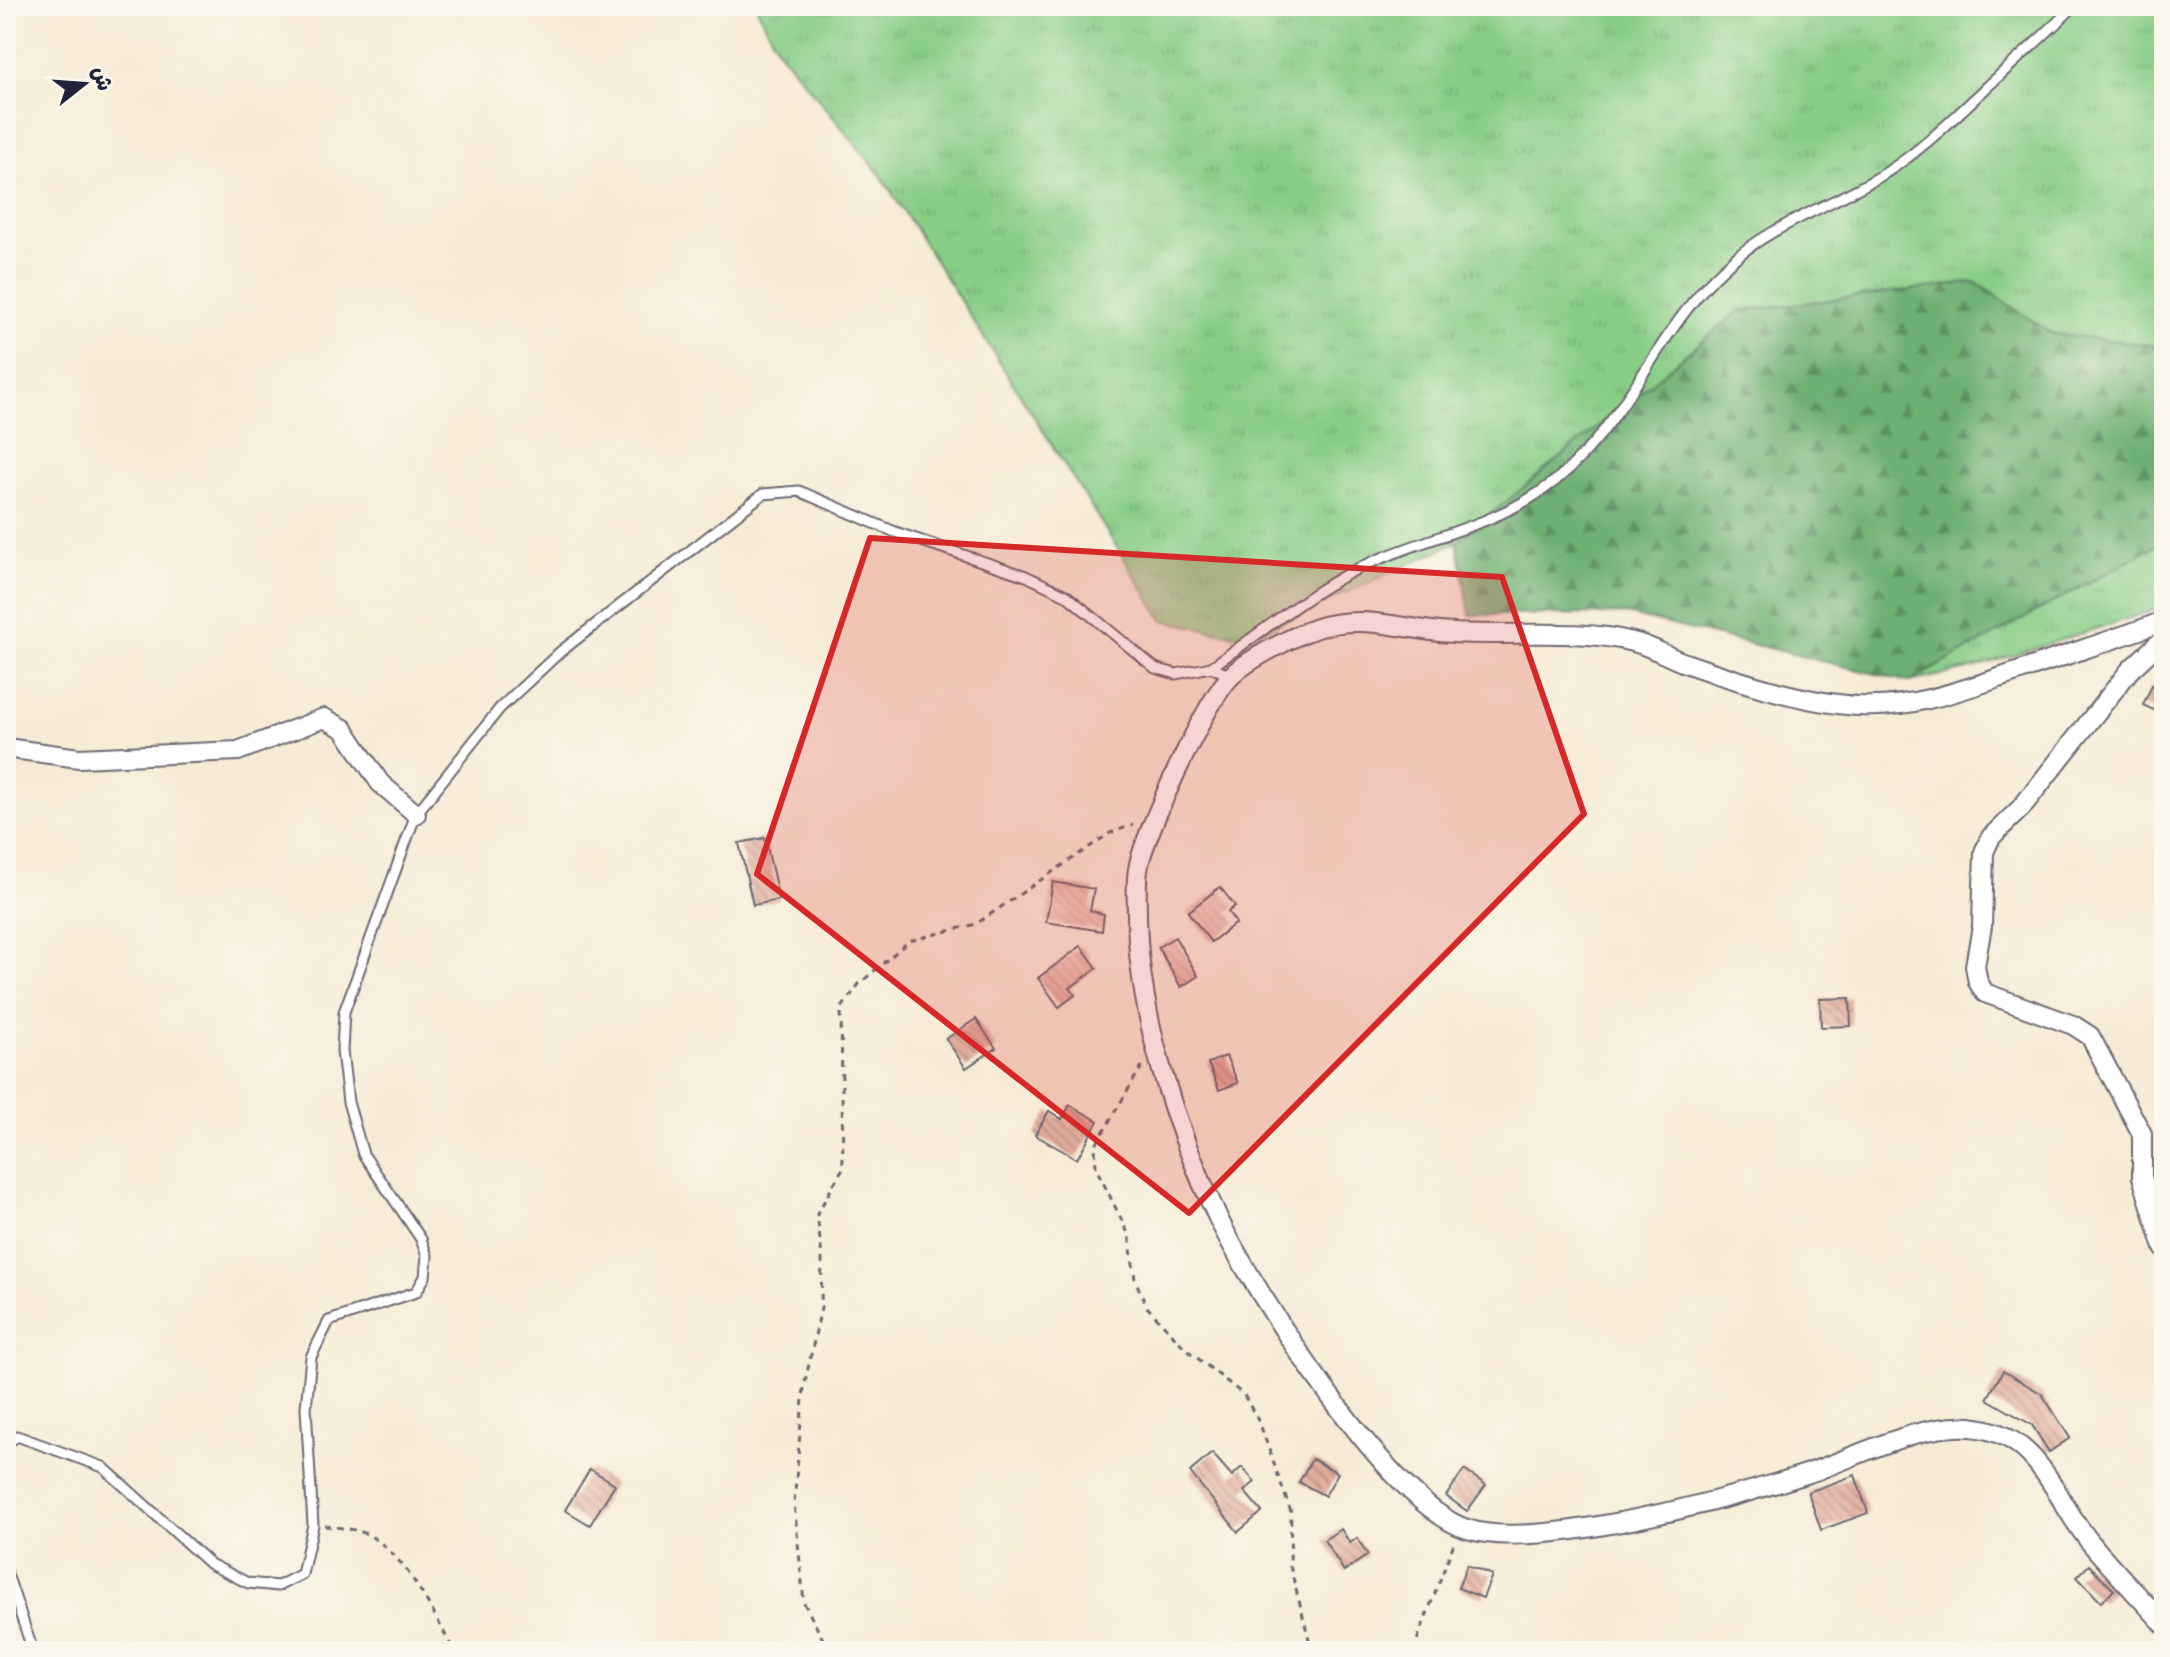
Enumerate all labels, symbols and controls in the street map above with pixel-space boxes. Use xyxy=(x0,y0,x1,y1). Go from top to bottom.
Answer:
north arrow xyxy=(44,44,124,124)
text: ش xyxy=(86,62,121,94)

